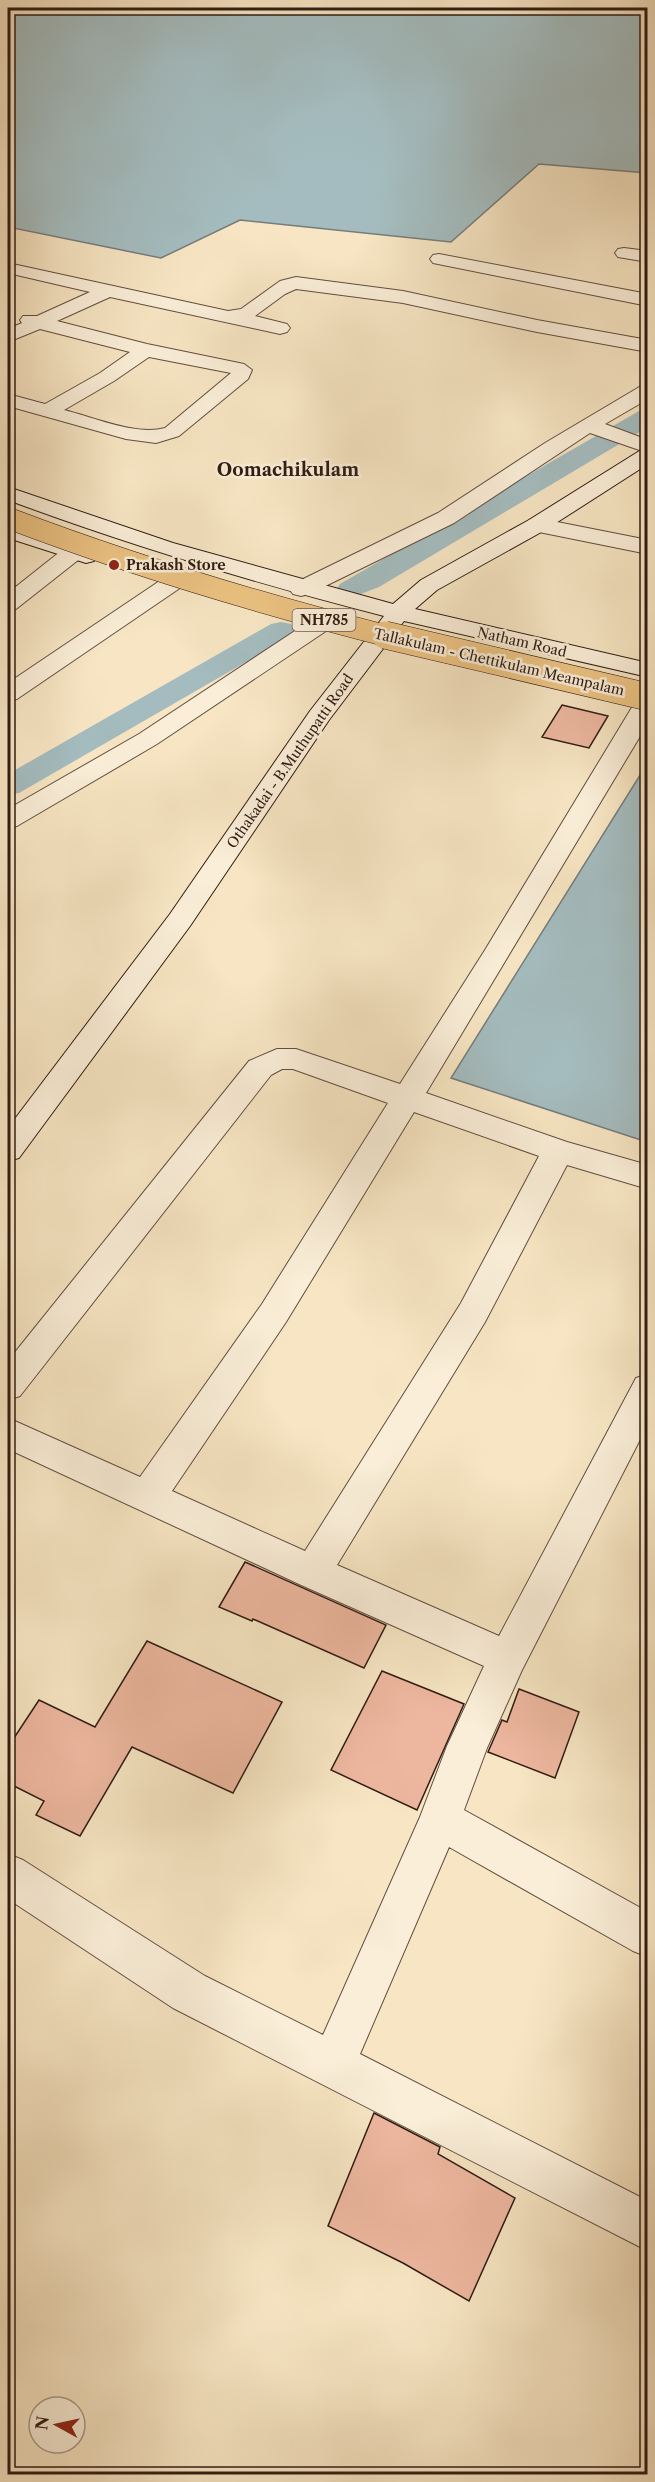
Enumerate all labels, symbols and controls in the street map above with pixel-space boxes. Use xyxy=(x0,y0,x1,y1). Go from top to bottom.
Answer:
district label: Oomachikulam xyxy=(217,459,359,481)
place label: Prakash Store xyxy=(126,556,226,574)
marker: Prakash Store xyxy=(107,558,121,572)
road number: NH785 xyxy=(292,609,356,631)
street label: Natham Road xyxy=(476,623,569,661)
street label: Tallakulam - Chettikulam Meampalam xyxy=(372,624,626,700)
street label: Othakadai - B.Muthupatti Road xyxy=(223,670,358,852)
north arrow xyxy=(27,2395,87,2455)
text: N xyxy=(31,2415,53,2431)

